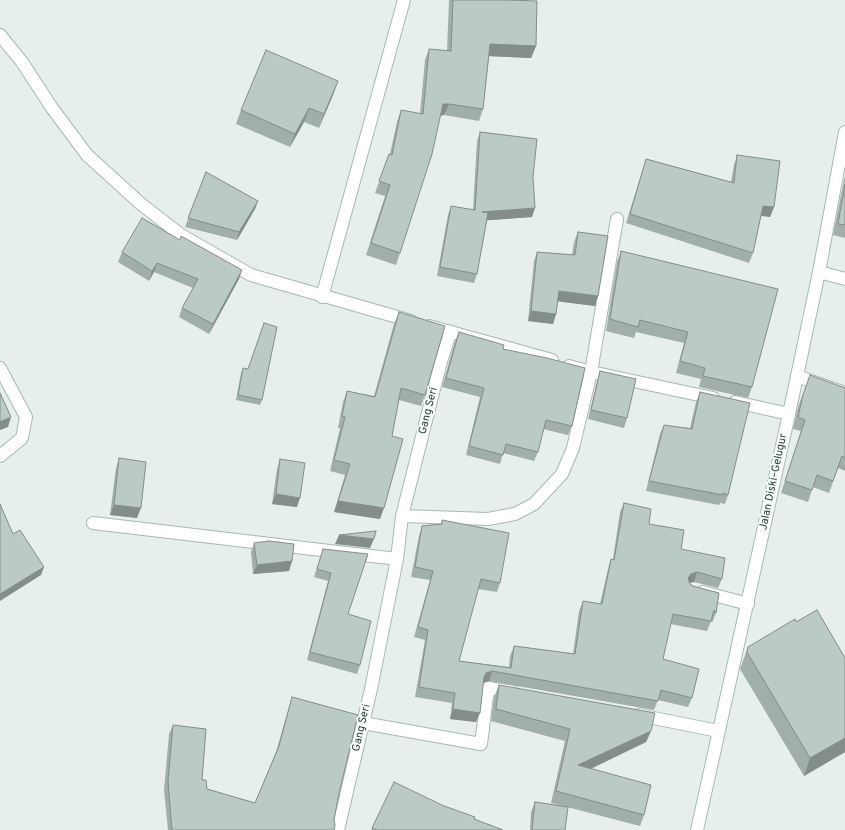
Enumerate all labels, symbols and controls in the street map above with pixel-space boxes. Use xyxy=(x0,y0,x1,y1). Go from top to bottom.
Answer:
street label: Gang Seri xyxy=(417,386,441,436)
street label: Jalan Diski–Gelugur xyxy=(757,433,791,531)
street label: Gang Seri xyxy=(350,703,374,753)

